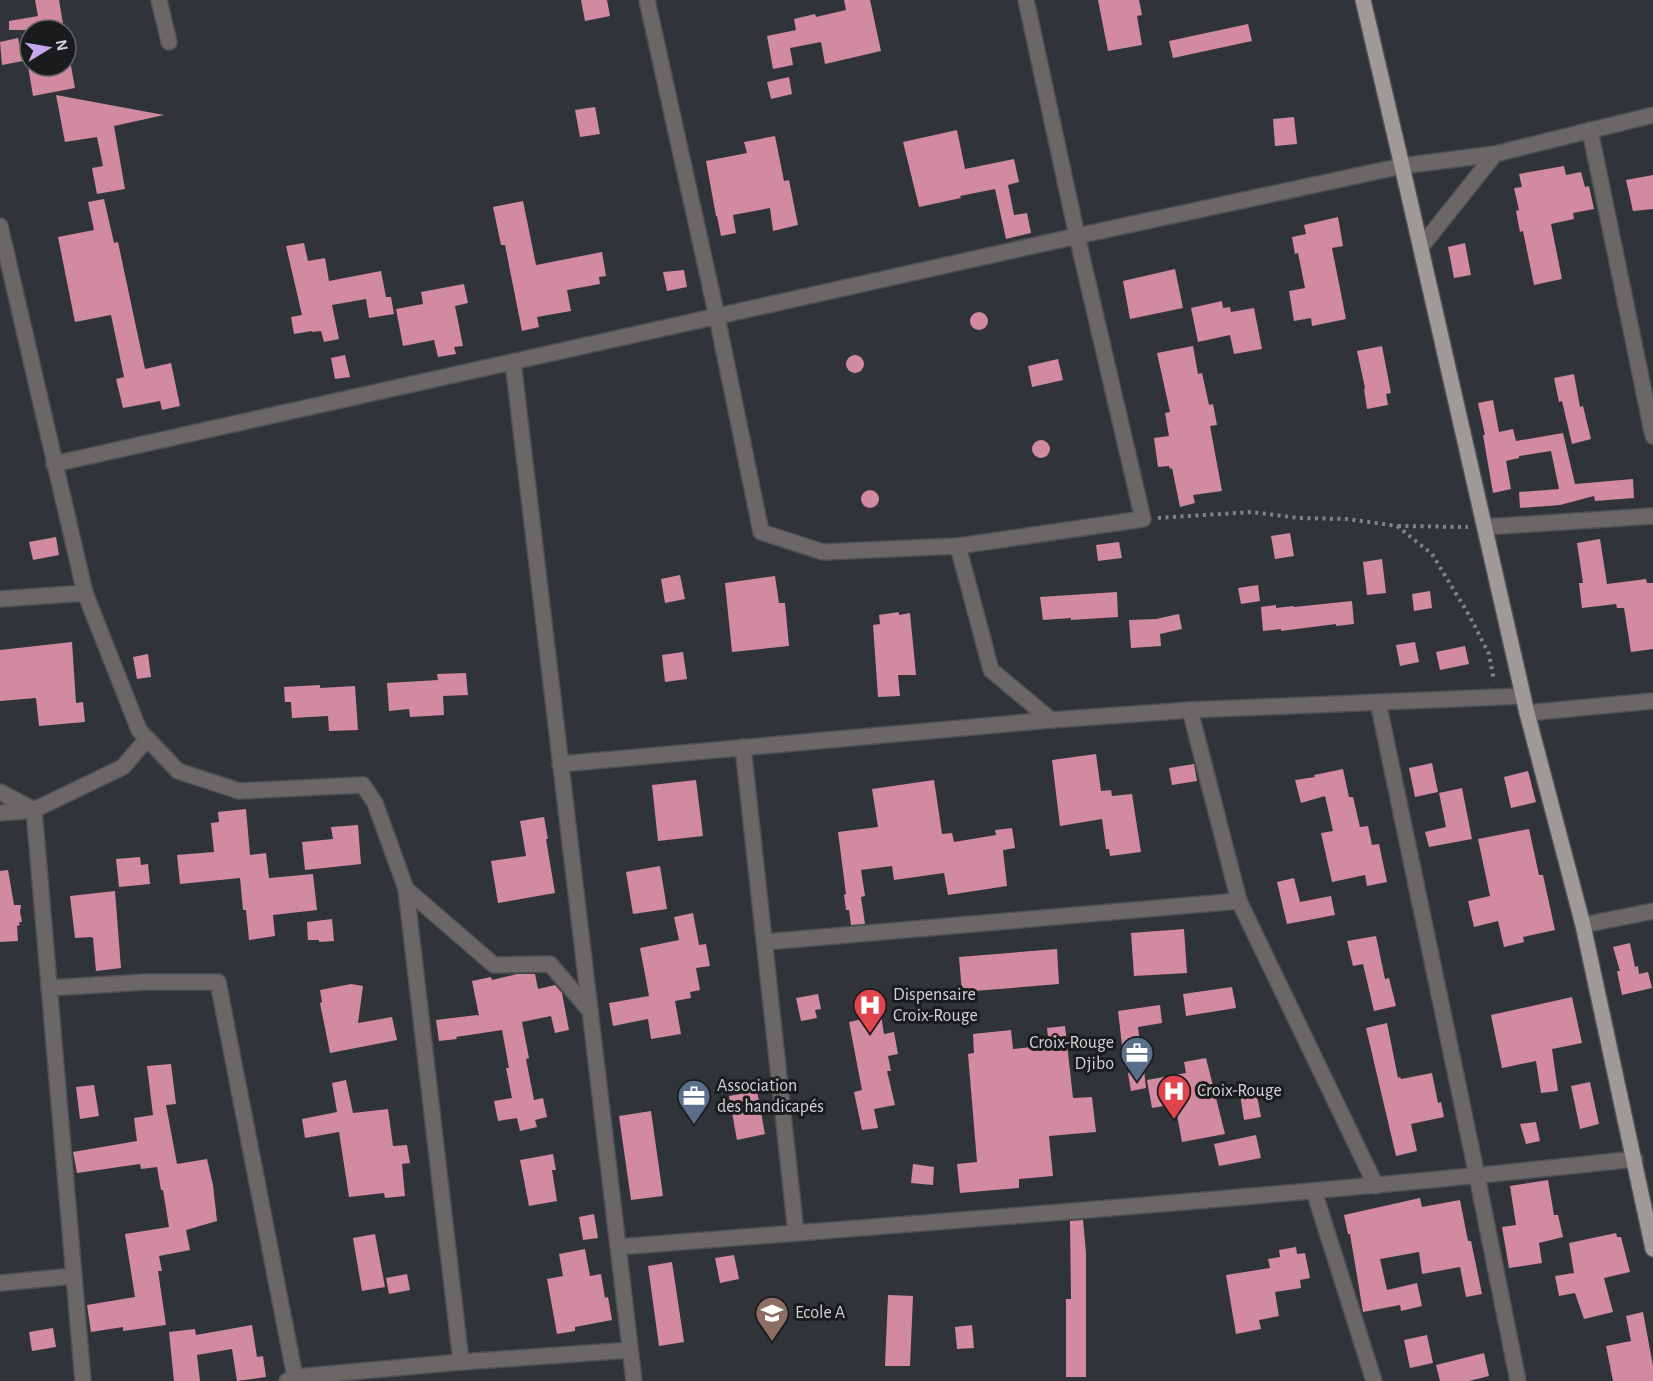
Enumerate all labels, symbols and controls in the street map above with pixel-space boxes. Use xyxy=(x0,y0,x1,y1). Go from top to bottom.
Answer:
north arrow xyxy=(18,18,78,78)
text: N xyxy=(53,38,71,52)
place label: Dispensaire Croix-Rouge xyxy=(893,986,978,1025)
hospital icon: Dispensaire Croix-Rouge xyxy=(852,987,888,1034)
place label: Croix-Rouge Djibo xyxy=(1029,1034,1114,1073)
office icon: Croix-Rouge Djibo xyxy=(1119,1035,1155,1082)
hospital icon: Croix-Rouge xyxy=(1156,1073,1192,1120)
place label: Association des handicapés xyxy=(717,1077,824,1116)
office icon: Association des handicapés xyxy=(676,1078,712,1125)
place label: Croix-Rouge xyxy=(1197,1082,1282,1100)
school or university icon: Ecole A xyxy=(754,1295,790,1342)
place label: Ecole A xyxy=(795,1304,846,1322)

